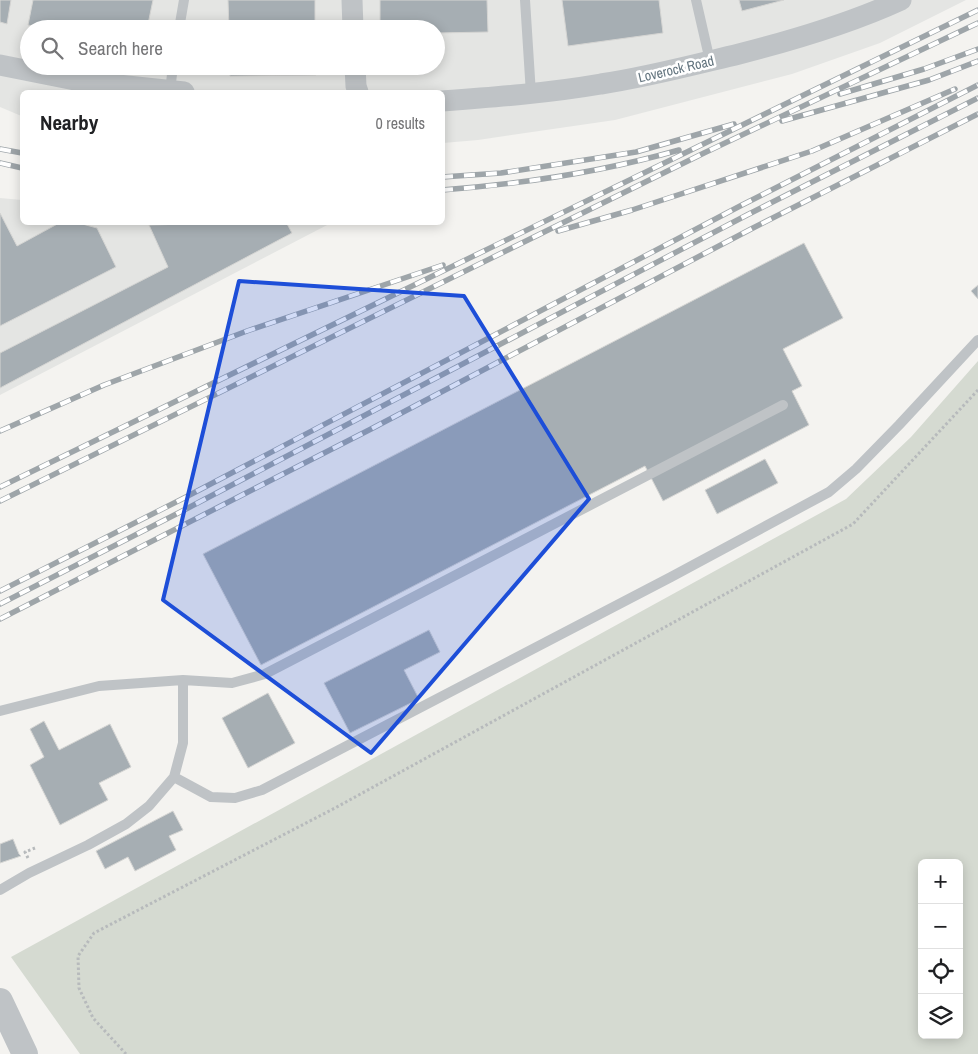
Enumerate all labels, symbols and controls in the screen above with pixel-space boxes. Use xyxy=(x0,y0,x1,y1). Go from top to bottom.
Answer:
search box xyxy=(20,20,445,75)
icon: search xyxy=(38,34,66,62)
text: Search here xyxy=(78,35,163,61)
street label: Loverock Road xyxy=(636,52,716,86)
text: Nearby xyxy=(40,108,98,137)
text: 0 results xyxy=(375,112,425,134)
map controls xyxy=(918,859,963,1039)
button: + xyxy=(918,859,963,904)
button: − xyxy=(918,904,963,949)
button: locate xyxy=(918,949,963,994)
button: layers xyxy=(918,994,963,1039)

